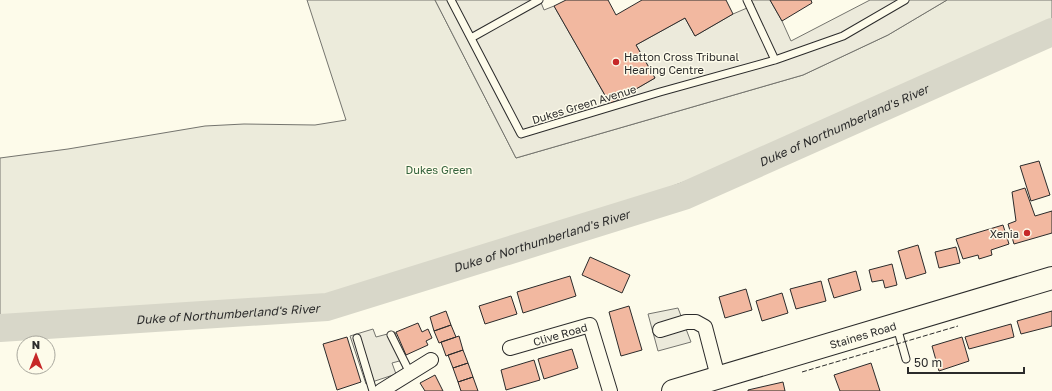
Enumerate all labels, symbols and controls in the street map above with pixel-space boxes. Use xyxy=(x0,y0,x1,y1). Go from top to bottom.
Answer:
place label: Hatton Cross Tribunal Hearing Centre xyxy=(624,50,739,76)
marker: Hatton Cross Tribunal Hearing Centre xyxy=(611,57,621,67)
water label: Duke of Northumberland's River xyxy=(756,80,933,169)
street label: Dukes Green Avenue xyxy=(530,82,638,126)
park label: Dukes Green xyxy=(406,163,472,176)
water label: Duke of Northumberland's River xyxy=(451,205,634,275)
place label: Xenia xyxy=(990,227,1019,240)
marker: Xenia xyxy=(1022,228,1032,238)
water label: Duke of Northumberland's River xyxy=(135,300,322,327)
street label: Staines Road xyxy=(828,318,898,351)
street label: Clive Road xyxy=(531,320,589,348)
north arrow xyxy=(16,335,56,375)
text: N xyxy=(32,338,40,351)
scale bar xyxy=(908,349,1024,375)
text: 50 m xyxy=(914,355,942,370)

